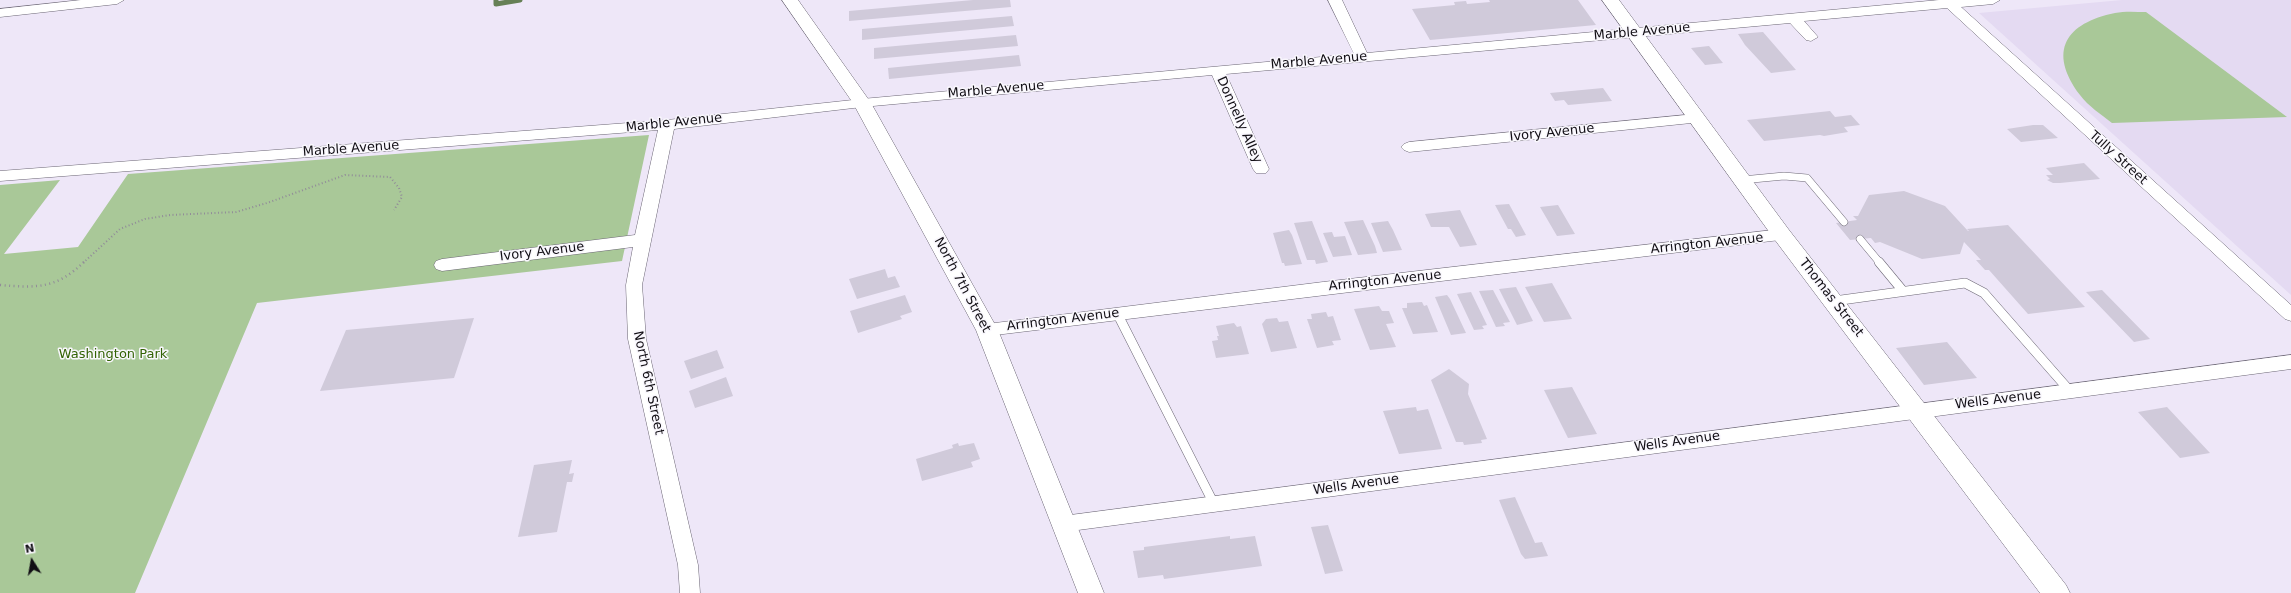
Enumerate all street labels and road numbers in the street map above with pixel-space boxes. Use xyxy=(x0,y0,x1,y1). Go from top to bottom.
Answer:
street label: Marble Avenue xyxy=(1593,20,1691,44)
street label: Marble Avenue xyxy=(1270,49,1368,73)
street label: Donnelly Alley xyxy=(1213,74,1265,166)
street label: Marble Avenue xyxy=(947,78,1045,102)
street label: Marble Avenue xyxy=(625,110,723,136)
street label: Ivory Avenue xyxy=(1509,121,1595,145)
street label: Tully Street xyxy=(2086,128,2150,188)
street label: Marble Avenue xyxy=(302,138,400,160)
street label: Arrington Avenue xyxy=(1650,230,1764,258)
street label: North 7th Street xyxy=(930,235,994,335)
street label: Ivory Avenue xyxy=(499,239,585,265)
street label: Thomas Street xyxy=(1796,256,1866,340)
street label: Arrington Avenue xyxy=(1328,267,1442,295)
street label: Arrington Avenue xyxy=(1006,305,1120,335)
street label: North 6th Street xyxy=(629,330,667,436)
street label: Wells Avenue xyxy=(1954,387,2042,413)
street label: Wells Avenue xyxy=(1633,428,1721,456)
street label: Wells Avenue xyxy=(1312,471,1400,499)

